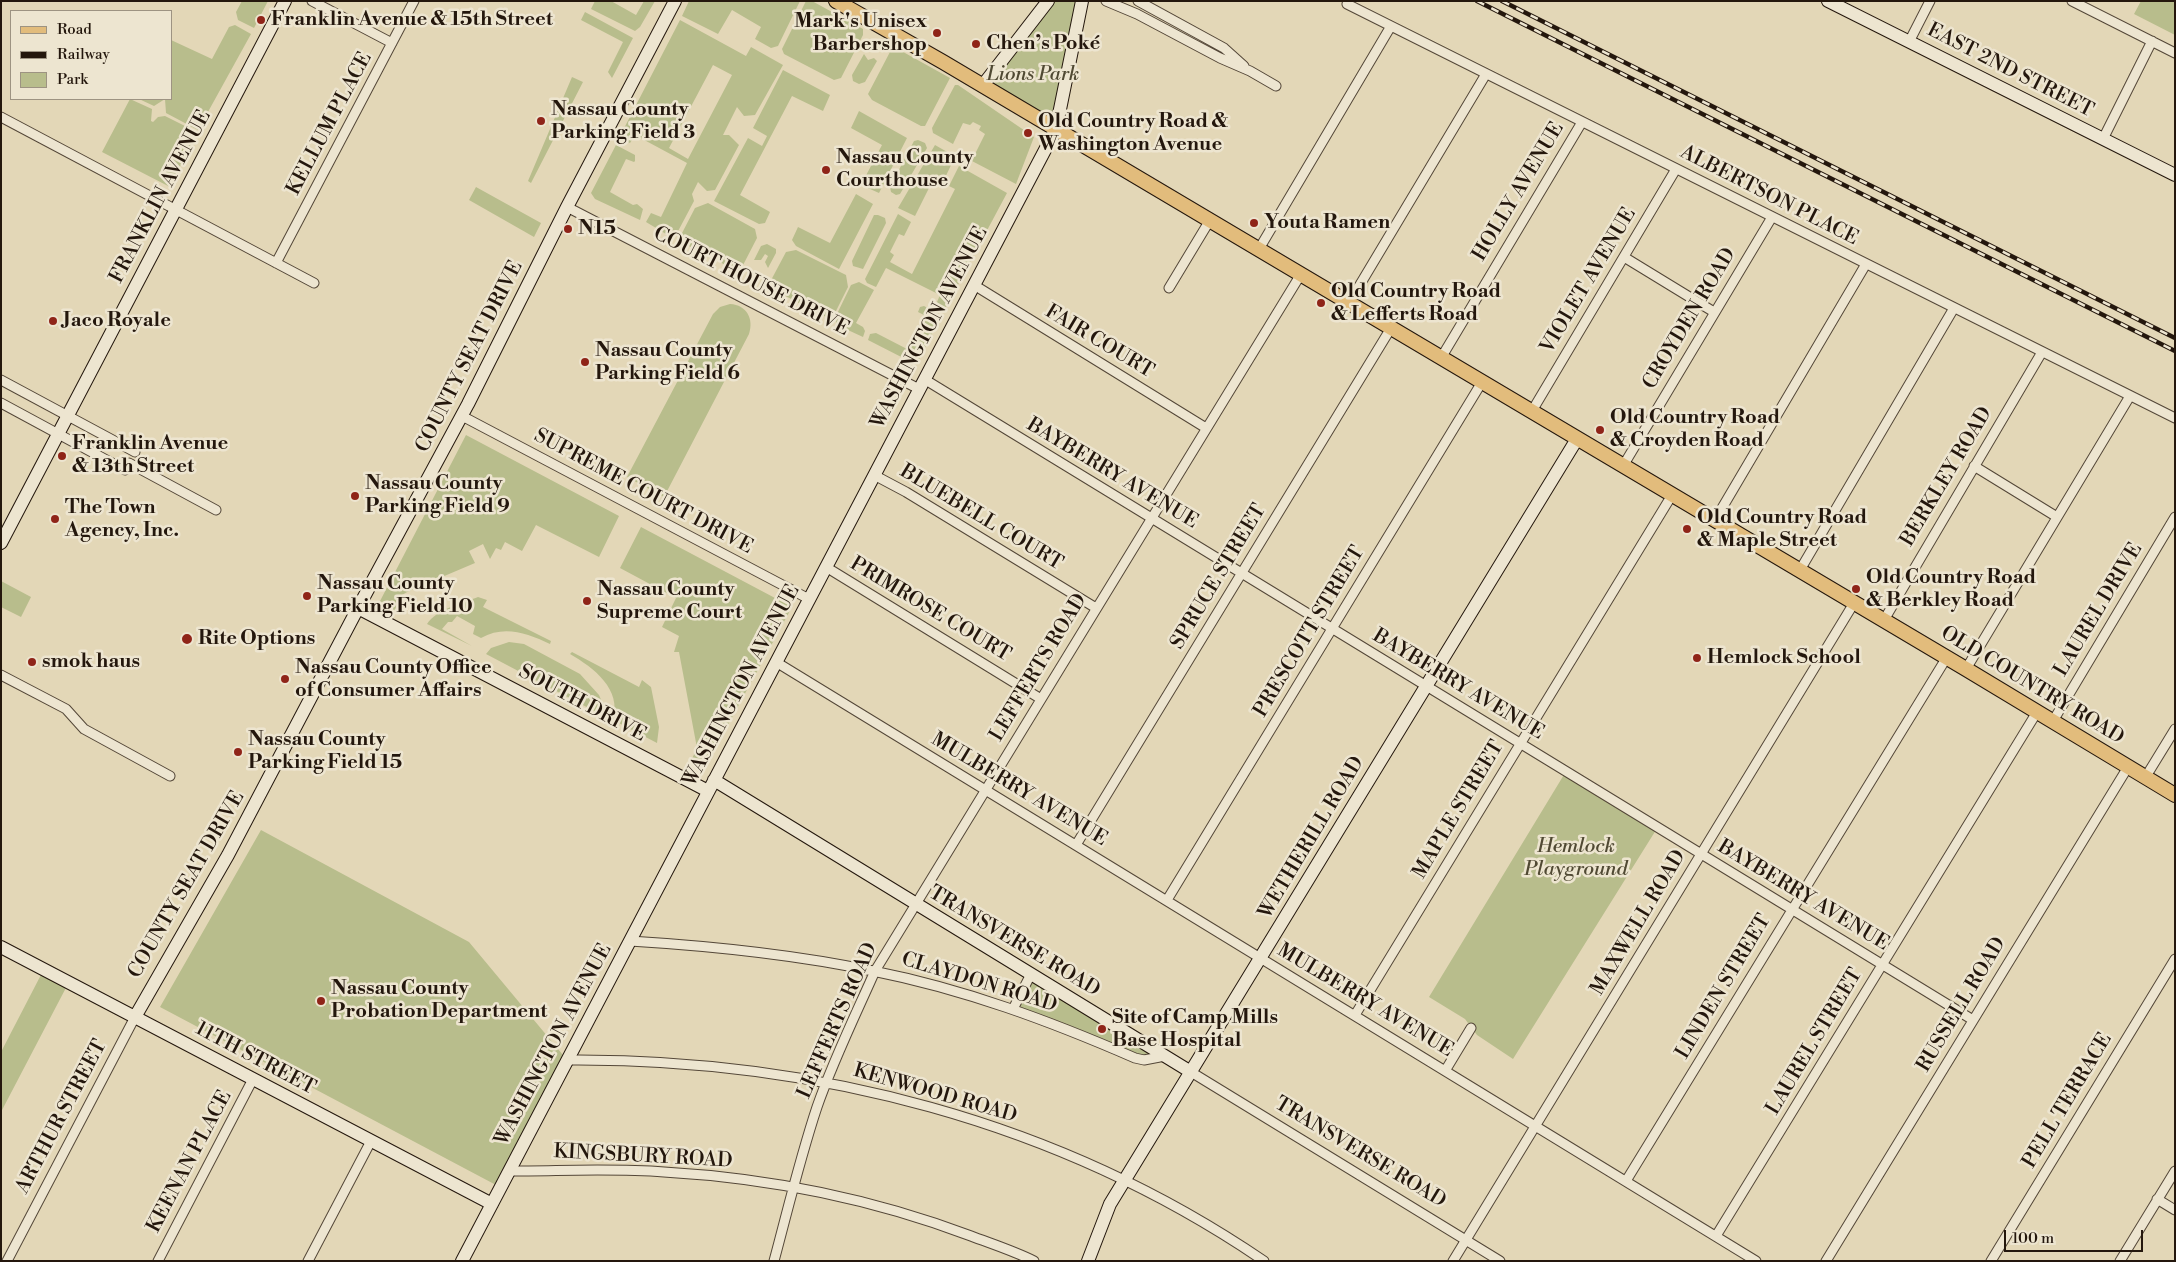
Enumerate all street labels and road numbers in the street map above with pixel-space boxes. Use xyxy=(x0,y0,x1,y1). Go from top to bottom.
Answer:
street label: EAST 2ND STREET xyxy=(1923,19,2097,123)
street label: KELLUM PLACE xyxy=(282,48,378,200)
street label: FRANKLIN AVENUE xyxy=(105,106,217,288)
street label: HOLLY AVENUE xyxy=(1468,118,1570,266)
street label: ALBERTSON PLACE xyxy=(1676,141,1862,251)
street label: VIOLET AVENUE xyxy=(1536,204,1642,358)
street label: COURT HOUSE DRIVE xyxy=(649,222,853,342)
street label: WASHINGTON AVENUE xyxy=(867,223,993,433)
street label: CROYDEN ROAD xyxy=(1638,244,1742,394)
street label: COUNTY SEAT DRIVE xyxy=(411,257,529,457)
street label: FAIR COURT xyxy=(1040,300,1158,384)
street label: BERKLEY ROAD xyxy=(1896,403,1998,551)
street label: BAYBERRY AVENUE xyxy=(1022,413,1202,535)
street label: SUPREME COURT DRIVE xyxy=(530,424,756,560)
street label: BLUEBELL COURT xyxy=(895,460,1067,576)
street label: SPRUCE STREET xyxy=(1166,500,1272,654)
street label: LAUREL DRIVE xyxy=(2050,539,2148,681)
street label: PRESCOTT STREET xyxy=(1249,542,1371,722)
street label: PRIMROSE COURT xyxy=(845,552,1015,668)
street label: WASHINGTON AVENUE xyxy=(679,581,805,791)
street label: LEFFERTS ROAD xyxy=(985,590,1093,746)
street label: OLD COUNTRY ROAD xyxy=(1936,622,2128,750)
street label: BAYBERRY AVENUE xyxy=(1368,624,1548,746)
street label: SOUTH DRIVE xyxy=(514,660,650,748)
street label: MULBERRY AVENUE xyxy=(927,728,1111,852)
street label: MAPLE STREET xyxy=(1408,737,1510,883)
street label: WETHERILL ROAD xyxy=(1254,752,1370,924)
street label: COUNTY SEAT DRIVE xyxy=(124,787,250,983)
street label: BAYBERRY AVENUE xyxy=(1713,835,1893,957)
street label: MAXWELL ROAD xyxy=(1586,846,1692,1000)
street label: TRANSVERSE ROAD xyxy=(924,881,1104,1003)
street label: LINDEN STREET xyxy=(1671,910,1777,1064)
street label: RUSSELL ROAD xyxy=(1912,933,2012,1077)
street label: LEFFERTS ROAD xyxy=(793,939,883,1103)
street label: MULBERRY AVENUE xyxy=(1273,939,1457,1063)
street label: WASHINGTON AVENUE xyxy=(491,940,617,1150)
street label: CLAYDON ROAD xyxy=(898,948,1060,1018)
street label: LAUREL STREET xyxy=(1762,964,1868,1120)
street label: 11TH STREET xyxy=(191,1017,319,1101)
street label: PELL TERRACE xyxy=(2018,1029,2118,1173)
street label: ARTHUR STREET xyxy=(11,1036,113,1198)
street label: KENWOOD ROAD xyxy=(851,1059,1019,1129)
street label: KEENAN PLACE xyxy=(142,1087,238,1237)
street label: TRANSVERSE ROAD xyxy=(1270,1092,1450,1214)
street label: KINGSBURY ROAD xyxy=(553,1140,733,1174)

